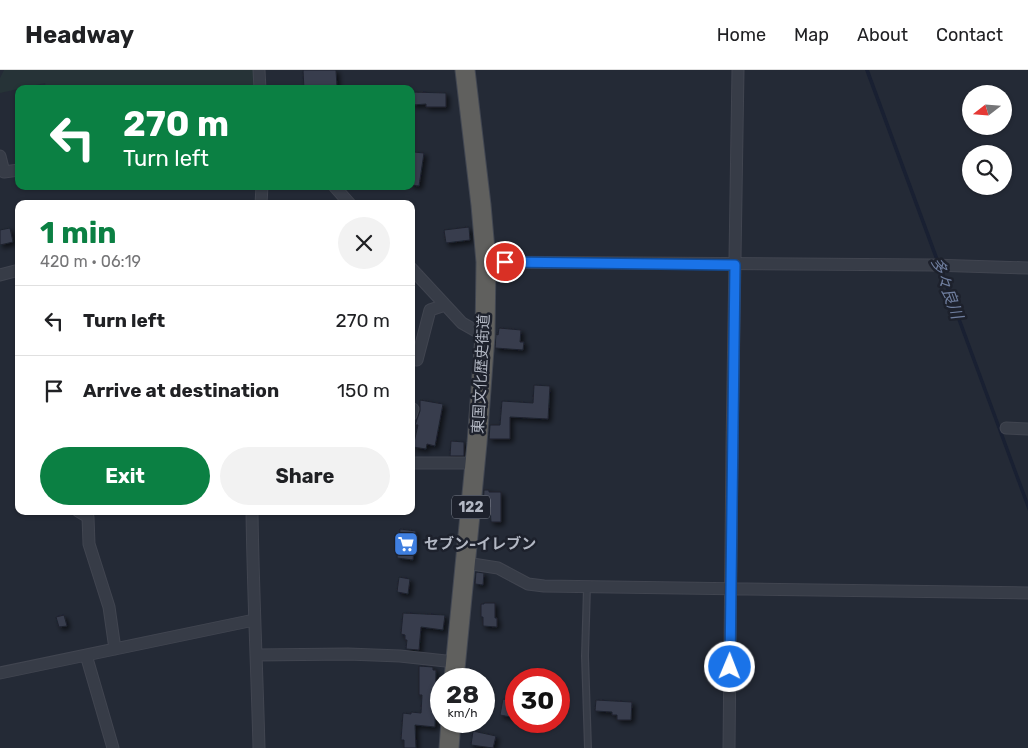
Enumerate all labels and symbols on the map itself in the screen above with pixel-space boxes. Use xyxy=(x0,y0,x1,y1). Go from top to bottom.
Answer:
north arrow xyxy=(962,85,1012,135)
pin xyxy=(484,241,526,283)
water label: 多々良川 xyxy=(927,255,968,323)
street label: 東国文化歴史街道 xyxy=(469,314,493,434)
road number: 122 xyxy=(452,496,490,518)
supermarket icon: セブン-イレブン xyxy=(393,531,419,557)
place label: セブン-イレブン xyxy=(424,535,536,553)
position arrow xyxy=(703,640,755,692)
speed limit sign: 30 xyxy=(505,668,570,733)

